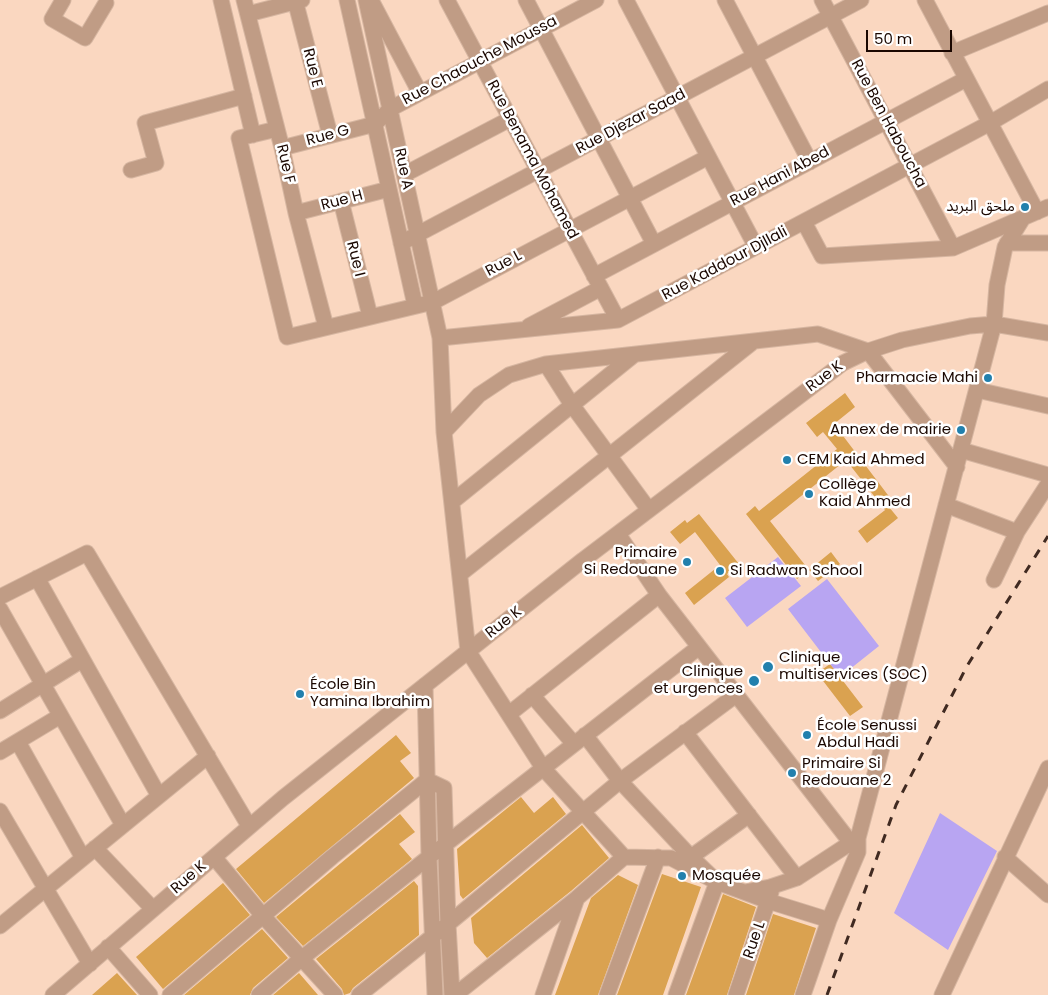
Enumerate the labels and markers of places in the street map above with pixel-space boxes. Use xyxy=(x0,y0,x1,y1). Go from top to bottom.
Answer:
place label: ملحق البريد xyxy=(946,198,1015,216)
marker: ملحق البريد xyxy=(1019,201,1031,213)
place label: Pharmacie Mahi xyxy=(856,369,978,387)
marker: Pharmacie Mahi xyxy=(982,372,994,384)
place label: Annex de mairie xyxy=(830,421,951,439)
marker: Annex de mairie xyxy=(955,424,967,436)
place label: CEM Kaid Ahmed xyxy=(797,451,925,469)
marker: CEM Kaid Ahmed xyxy=(781,454,793,466)
place label: Collège Kaid Ahmed xyxy=(819,476,911,511)
marker: Collège Kaid Ahmed xyxy=(803,488,815,500)
place label: Primaire Si Redouane xyxy=(584,544,677,579)
marker: Primaire Si Redouane xyxy=(681,556,693,568)
place label: Si Radwan School xyxy=(730,562,862,580)
marker: Si Radwan School xyxy=(714,565,726,577)
place label: Clinique multiservices (SOC) xyxy=(779,649,928,684)
marker: Clinique multiservices (SOC) xyxy=(761,660,775,674)
place label: Clinique et urgences xyxy=(654,663,743,698)
marker: Clinique et urgences xyxy=(747,674,761,688)
place label: École Bin Yamina Ibrahim xyxy=(310,676,430,711)
marker: École Bin Yamina Ibrahim xyxy=(294,688,306,700)
place label: École Senussi Abdul Hadi xyxy=(817,717,917,752)
marker: École Senussi Abdul Hadi xyxy=(801,729,813,741)
place label: Primaire Si Redouane 2 xyxy=(802,755,891,790)
marker: Primaire Si Redouane 2 xyxy=(786,767,798,779)
place label: Mosquée xyxy=(692,867,761,885)
marker: Mosquée xyxy=(676,870,688,882)

